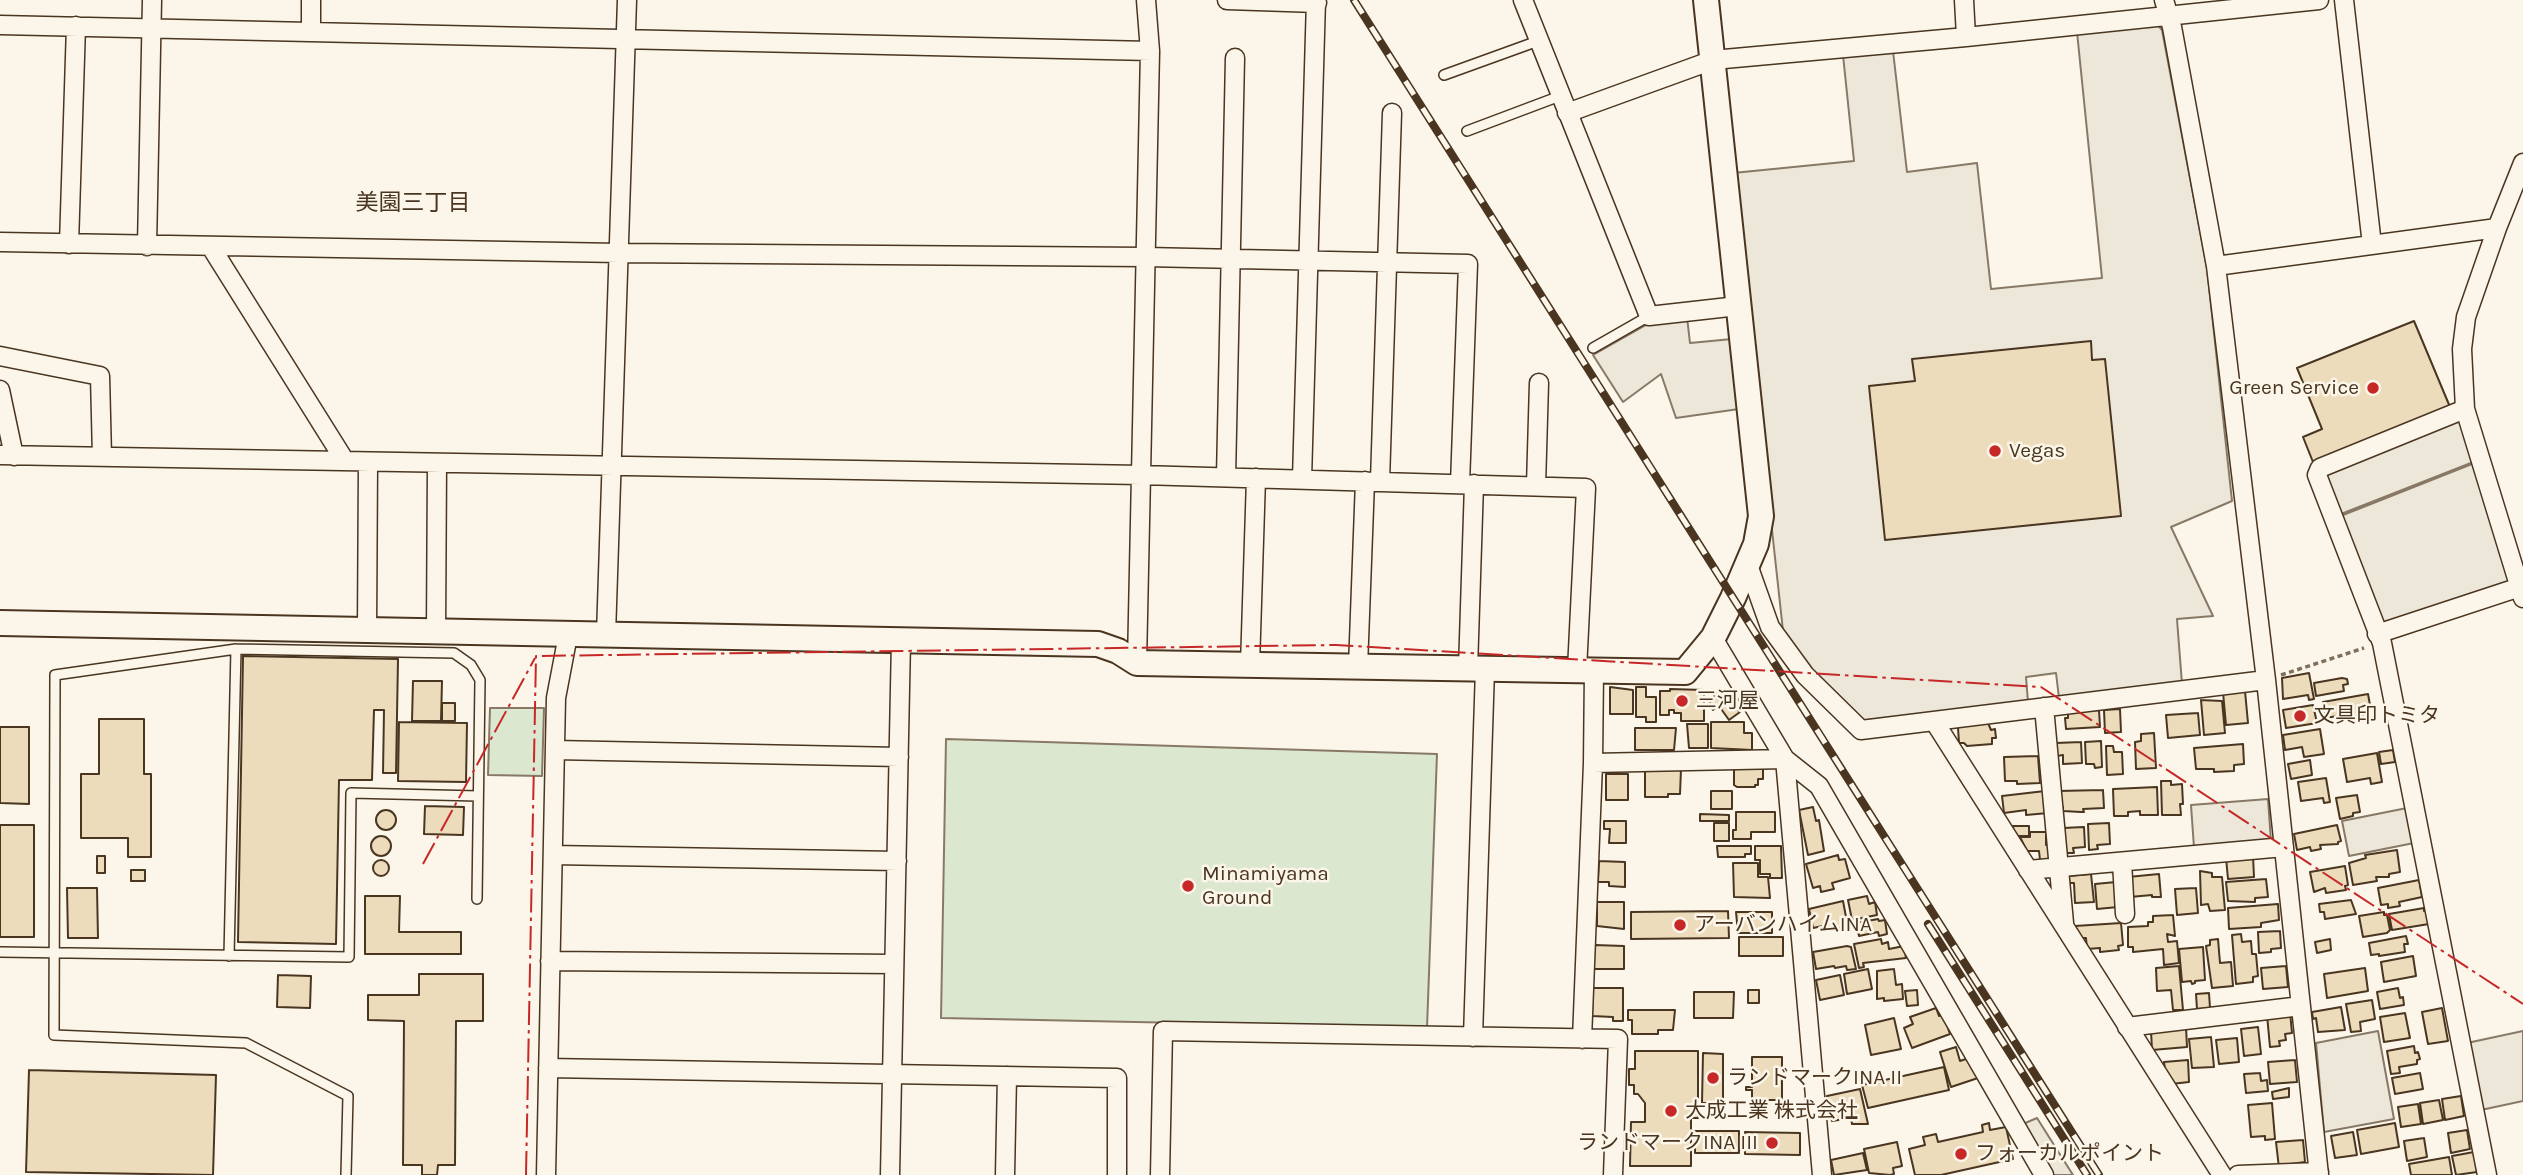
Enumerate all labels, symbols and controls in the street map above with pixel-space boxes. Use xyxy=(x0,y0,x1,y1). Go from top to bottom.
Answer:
district label: 美園三丁目 xyxy=(356,189,470,217)
place label: Green Service xyxy=(2229,375,2359,401)
marker: Green Service xyxy=(2365,380,2381,396)
place label: Vegas xyxy=(2009,438,2065,464)
marker: Vegas xyxy=(1987,443,2003,459)
place label: 三河屋 xyxy=(1696,688,1759,714)
marker: 三河屋 xyxy=(1674,693,1690,709)
place label: 文具印トミタ xyxy=(2314,703,2440,729)
marker: 文具印トミタ xyxy=(2292,708,2308,724)
place label: Minamiyama Ground xyxy=(1202,861,1329,911)
marker: Minamiyama Ground xyxy=(1180,878,1196,894)
place label: アーバンハイムINA xyxy=(1694,912,1872,938)
marker: アーバンハイムINA xyxy=(1672,917,1688,933)
place label: ランドマークINA II xyxy=(1727,1065,1902,1091)
marker: ランドマークINA II xyxy=(1705,1070,1721,1086)
place label: 大成工業 株式会社 xyxy=(1685,1098,1858,1124)
marker: 大成工業 株式会社 xyxy=(1663,1103,1679,1119)
place label: ランドマークINA III xyxy=(1577,1130,1758,1156)
marker: ランドマークINA III xyxy=(1764,1135,1780,1151)
place label: フォーカルポイント xyxy=(1975,1141,2164,1167)
marker: フォーカルポイント xyxy=(1953,1146,1969,1162)

